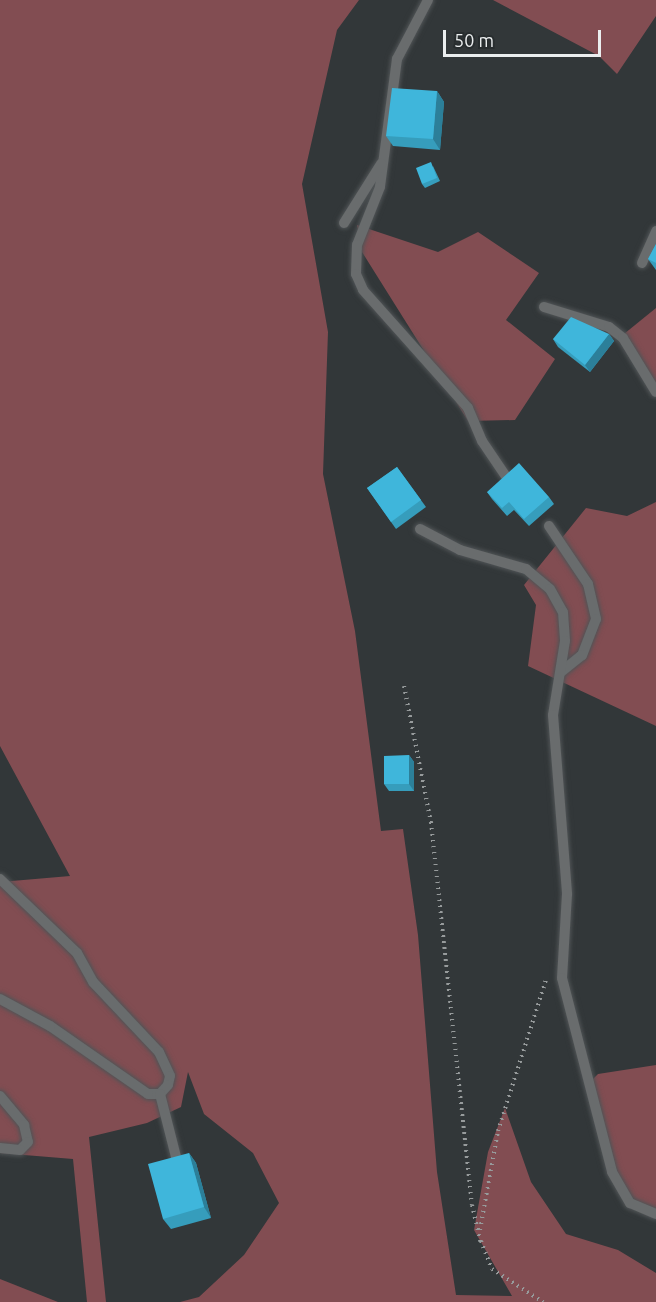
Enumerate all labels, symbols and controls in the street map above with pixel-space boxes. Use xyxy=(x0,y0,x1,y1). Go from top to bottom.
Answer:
scale bar xyxy=(446,18,604,56)
text: 50 m xyxy=(454,30,494,50)

